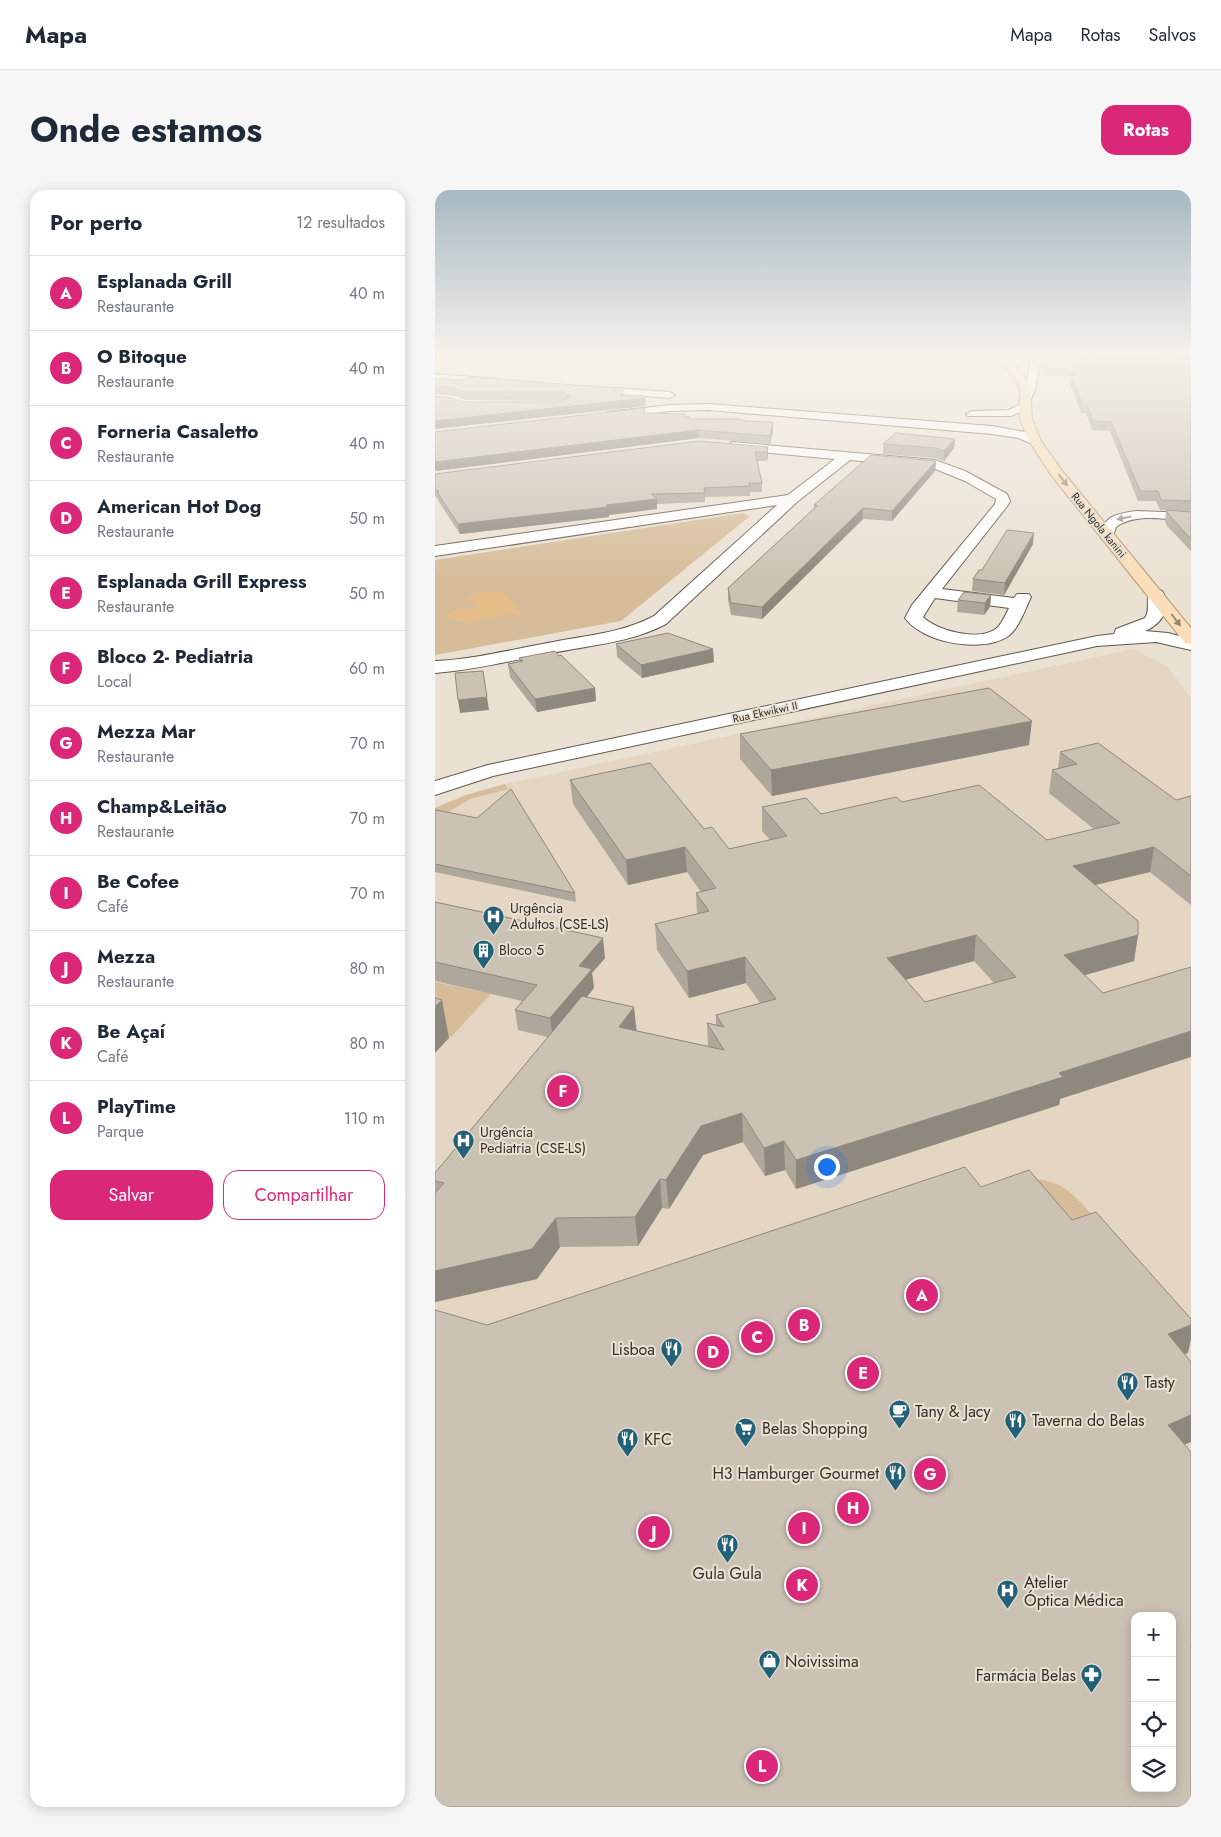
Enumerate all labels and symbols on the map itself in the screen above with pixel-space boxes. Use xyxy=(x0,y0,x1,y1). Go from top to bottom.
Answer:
one-way arrow xyxy=(1057,474,1068,487)
street label: Rua Ngola kanini xyxy=(1068,489,1130,561)
one-way arrow xyxy=(1116,514,1132,522)
one-way arrow xyxy=(1171,613,1181,627)
street label: Rua Ekwikwi II xyxy=(731,697,799,727)
place label: Urgência Adultos (CSE-LS) xyxy=(510,898,609,934)
hospital icon: Urgência Adultos (CSE-LS) xyxy=(482,904,506,935)
building icon: Bloco 5 xyxy=(471,938,495,969)
place label: Bloco 5 xyxy=(499,940,544,960)
pin: F xyxy=(547,1072,579,1110)
place label: Urgência Pediatria (CSE-LS) xyxy=(480,1122,586,1158)
hospital icon: Urgência Pediatria (CSE-LS) xyxy=(452,1128,476,1159)
your location xyxy=(814,1154,840,1180)
pin: A xyxy=(906,1276,938,1314)
pin: B xyxy=(788,1306,820,1344)
pin: C xyxy=(741,1318,773,1356)
pin: D xyxy=(697,1333,729,1371)
restaurant icon: Lisboa xyxy=(659,1337,683,1368)
place label: Lisboa xyxy=(612,1338,655,1361)
pin: E xyxy=(847,1354,879,1392)
restaurant icon: Tasty xyxy=(1116,1370,1140,1401)
place label: Tasty xyxy=(1144,1371,1176,1394)
cafe icon: Tany & Jacy xyxy=(887,1399,911,1430)
place label: Tany & Jacy xyxy=(915,1400,991,1423)
restaurant icon: Taverna do Belas xyxy=(1004,1408,1028,1439)
place label: Taverna do Belas xyxy=(1032,1409,1145,1432)
supermarket icon: Belas Shopping xyxy=(734,1416,758,1447)
place label: Belas Shopping xyxy=(762,1417,868,1440)
restaurant icon: KFC xyxy=(616,1427,640,1458)
place label: KFC xyxy=(644,1428,672,1451)
pin: G xyxy=(914,1455,946,1493)
restaurant icon: H3 Hamburger Gourmet xyxy=(883,1461,907,1492)
place label: H3 Hamburger Gourmet xyxy=(712,1462,879,1485)
pin: H xyxy=(837,1489,869,1527)
pin: I xyxy=(788,1509,820,1547)
pin: J xyxy=(638,1513,670,1551)
restaurant icon: Gula Gula xyxy=(715,1532,739,1563)
place label: Gula Gula xyxy=(692,1562,762,1585)
pin: K xyxy=(786,1566,818,1604)
place label: Atelier Óptica Médica xyxy=(1024,1571,1124,1612)
hospital icon: Atelier Óptica Médica xyxy=(996,1579,1020,1610)
shop icon: Noivissima xyxy=(757,1649,781,1680)
place label: Noivissima xyxy=(785,1650,859,1673)
pharmacy icon: Farmácia Belas xyxy=(1080,1663,1104,1694)
place label: Farmácia Belas xyxy=(976,1664,1076,1687)
pin: L xyxy=(746,1747,778,1785)

